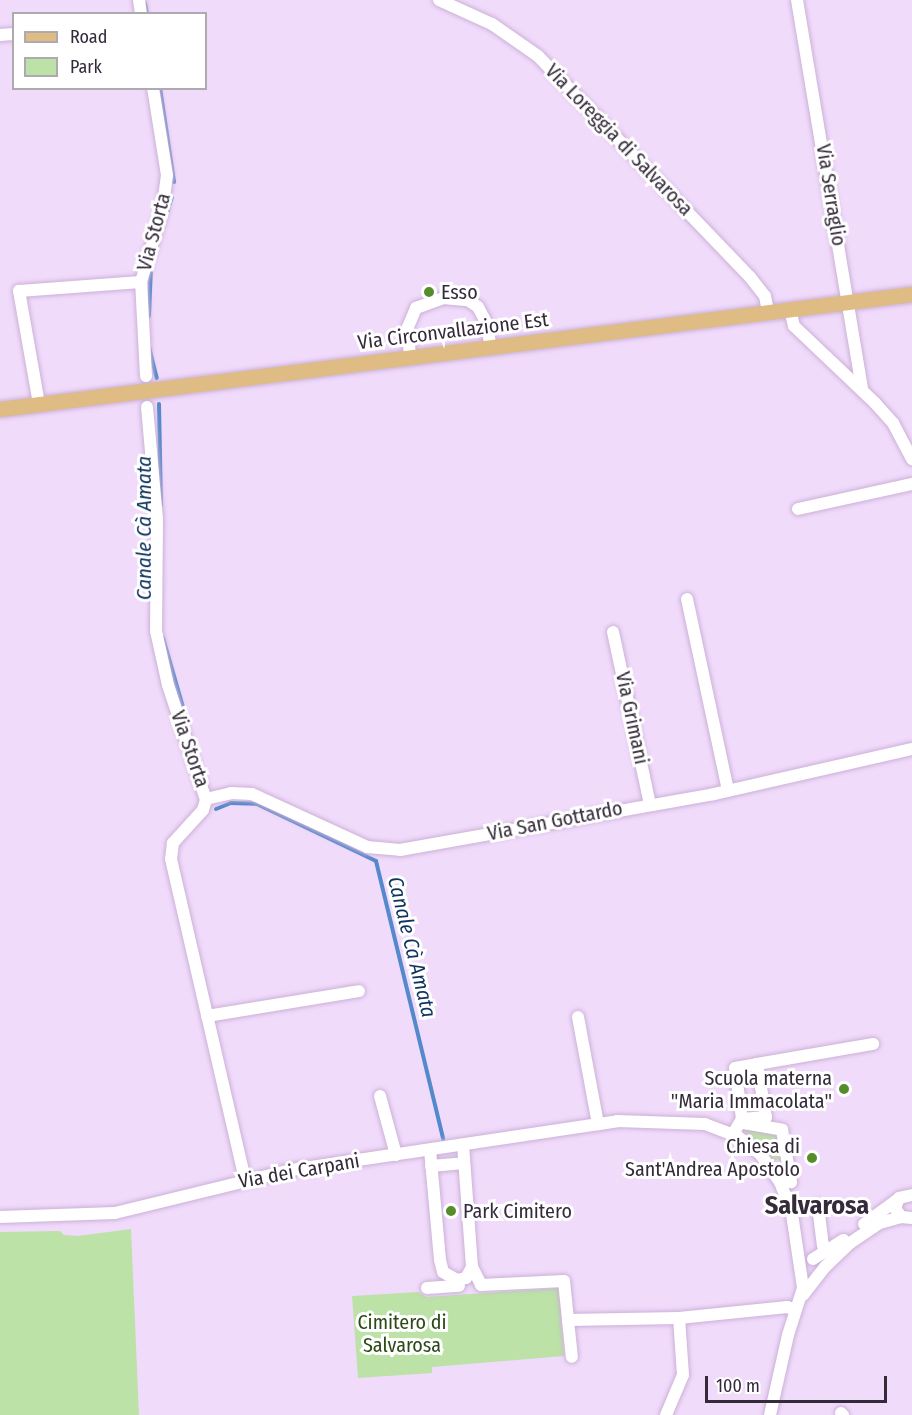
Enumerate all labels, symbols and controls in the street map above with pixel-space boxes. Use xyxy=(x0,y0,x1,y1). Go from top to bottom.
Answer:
legend xyxy=(12,12,207,90)
text: Road xyxy=(70,26,107,48)
text: Park xyxy=(70,56,102,78)
street label: Via Loreggia di Salvarosa xyxy=(540,59,698,221)
street label: Via Serraglio xyxy=(811,142,851,248)
street label: Via Storta xyxy=(132,190,176,274)
place label: Esso xyxy=(441,280,478,304)
marker: Esso xyxy=(422,285,436,299)
street label: Via Circonvallazione Est xyxy=(356,307,550,355)
water label: Canale Cà Amata xyxy=(131,456,157,600)
street label: Via Grimani xyxy=(610,670,654,766)
street label: Via Storta xyxy=(166,707,214,791)
street label: Via San Gottardo xyxy=(485,796,625,846)
water label: Canale Cà Amata xyxy=(382,874,442,1020)
place label: Scuola materna "Maria Immacolata" xyxy=(671,1066,832,1113)
marker: Scuola materna "Maria Immacolata" xyxy=(837,1082,851,1096)
place label: Chiesa di Sant'Andrea Apostolo xyxy=(625,1134,800,1181)
street label: Via dei Carpani xyxy=(237,1149,361,1193)
marker: Chiesa di Sant'Andrea Apostolo xyxy=(805,1151,819,1165)
district label: Salvarosa xyxy=(765,1190,869,1222)
place label: Park Cimitero xyxy=(463,1199,572,1223)
marker: Park Cimitero xyxy=(444,1204,458,1218)
park label: Cimitero di Salvarosa xyxy=(357,1311,447,1358)
scale bar xyxy=(708,1364,890,1402)
text: 100 m xyxy=(716,1375,760,1397)

